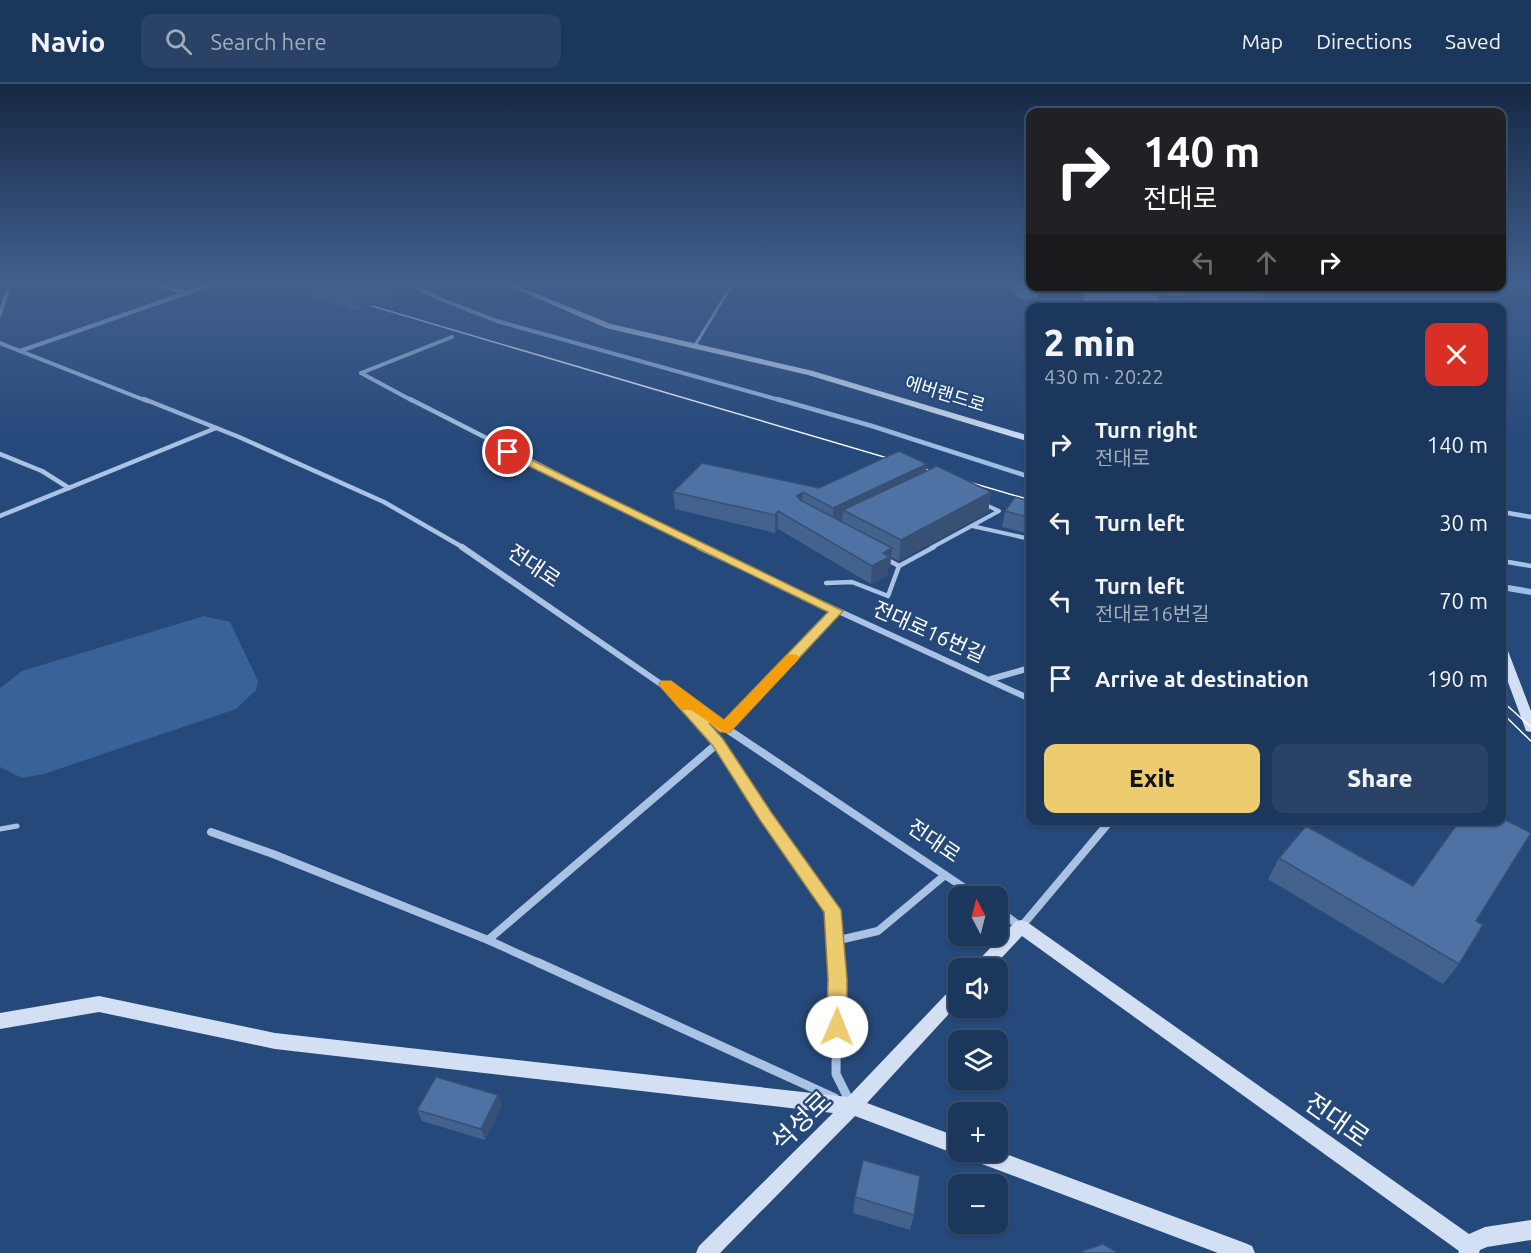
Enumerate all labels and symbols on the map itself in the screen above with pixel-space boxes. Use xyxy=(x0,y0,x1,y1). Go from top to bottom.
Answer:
street label: 에버랜드로 xyxy=(903,371,988,415)
pin xyxy=(482,426,533,477)
street label: 전대로 xyxy=(504,539,565,591)
street label: 전대로16번길 xyxy=(870,596,989,667)
street label: 전대로 xyxy=(904,814,965,866)
north arrow xyxy=(948,886,1008,946)
position arrow xyxy=(805,995,869,1059)
street label: 석성로 xyxy=(765,1085,837,1156)
street label: 전대로 xyxy=(1300,1087,1375,1152)

